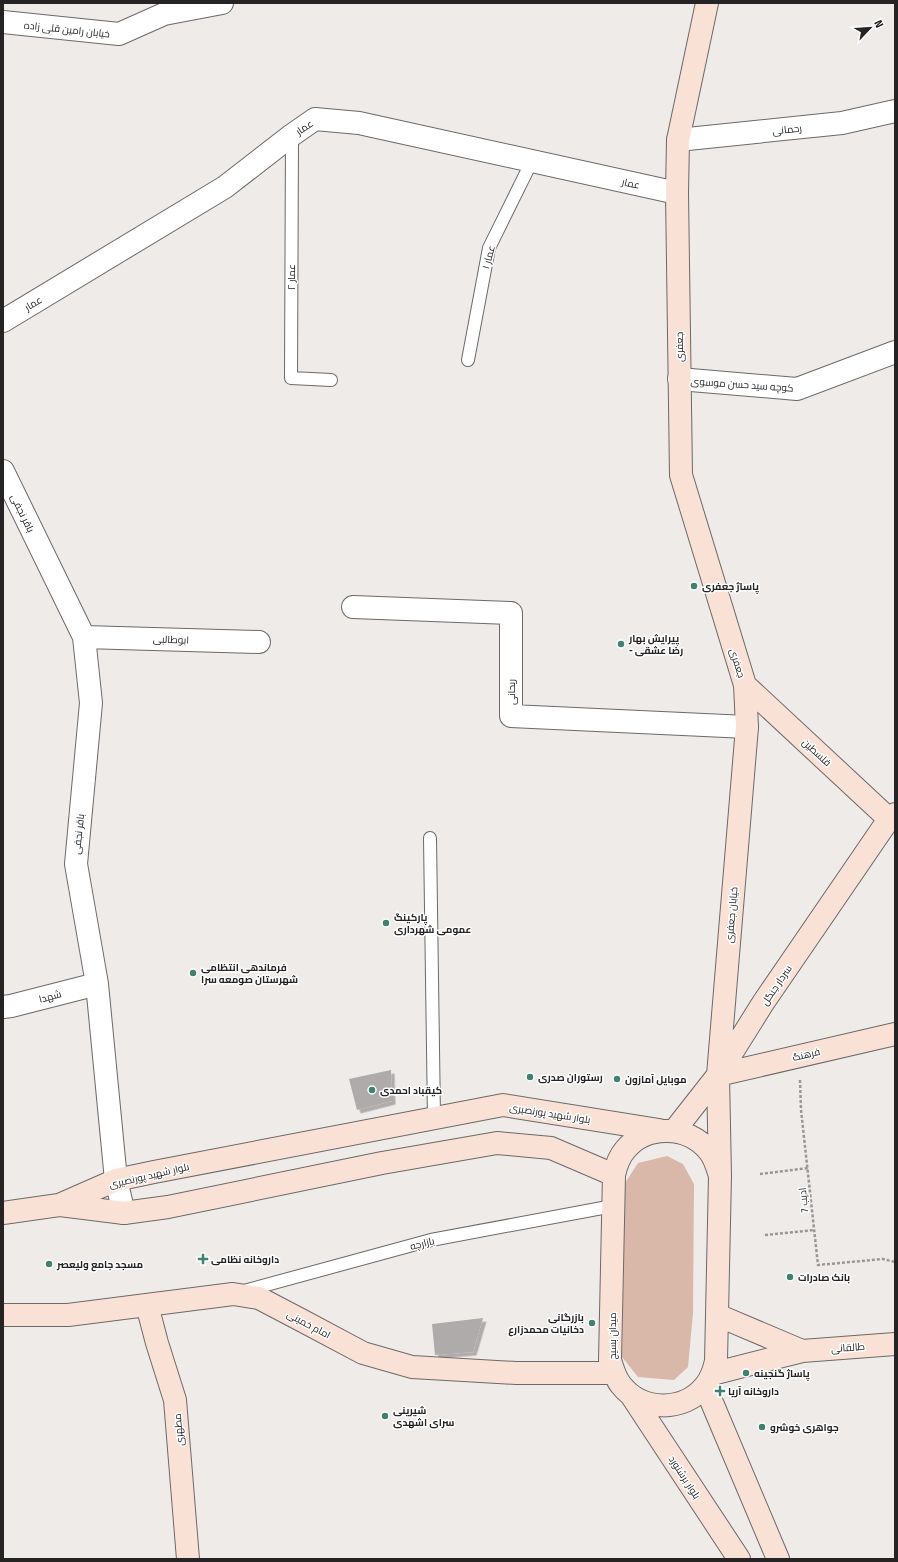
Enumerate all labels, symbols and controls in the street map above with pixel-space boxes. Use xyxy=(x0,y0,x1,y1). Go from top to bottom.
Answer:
north arrow xyxy=(850,8,890,48)
text: N xyxy=(871,18,886,30)
street label: خیابان رامین قلی زاده xyxy=(23,20,110,40)
street label: عمار xyxy=(293,118,316,138)
street label: رحمانی xyxy=(772,122,802,137)
street label: عمار xyxy=(620,176,641,192)
street label: عمار ۱ xyxy=(480,244,498,270)
street label: عمار ۲ xyxy=(286,264,298,290)
street label: عمار xyxy=(22,294,44,314)
street label: جعفری xyxy=(674,332,686,362)
street label: کوچه سید حسن موسوی xyxy=(690,375,794,395)
street label: باقر نجفی xyxy=(8,492,36,534)
marker: پاساژ جعفری xyxy=(689,581,699,591)
place label: پاساژ جعفری xyxy=(702,581,759,594)
street label: ابوطالبی xyxy=(153,633,189,647)
place label: پیرایش بهار - رضا عشقی xyxy=(628,633,683,657)
marker: پیرایش بهار - رضا عشقی xyxy=(616,639,626,649)
street label: جعفری xyxy=(727,647,747,680)
street label: ریحانی xyxy=(506,679,518,705)
street label: فلسطین xyxy=(799,736,833,769)
street label: باقر نجفی xyxy=(71,813,87,855)
street label: خیابان جعفری xyxy=(724,886,740,944)
place label: پارکینگ عمومی شهرداری xyxy=(394,912,471,936)
marker: پارکینگ عمومی شهرداری xyxy=(381,918,391,928)
place label: فرماندهی انتظامی شهرستان صومعه سرا xyxy=(201,962,298,986)
street label: سردار جنگل xyxy=(759,963,795,1008)
marker: فرماندهی انتظامی شهرستان صومعه سرا xyxy=(188,968,198,978)
street label: شهدا xyxy=(38,988,63,1006)
street label: فرهنگ xyxy=(791,1046,821,1064)
marker: رستوران صدری xyxy=(525,1072,535,1082)
place label: رستوران صدری xyxy=(538,1072,603,1084)
marker: موبایل آمازون xyxy=(612,1074,622,1084)
place label: موبایل آمازون xyxy=(625,1074,687,1086)
marker: کیقباد احمدی xyxy=(367,1085,377,1095)
place label: کیقباد احمدی xyxy=(380,1085,442,1097)
street label: بلوار شهید پورنصیری xyxy=(508,1102,591,1126)
street label: بلوار شهید پورنصیری xyxy=(108,1161,190,1191)
street label: ادیب 7 xyxy=(797,1187,811,1213)
street label: بازارچه xyxy=(409,1235,436,1253)
marker: داروخانه نظامی xyxy=(198,1254,208,1264)
place label: داروخانه نظامی xyxy=(211,1254,279,1266)
marker: مسجد جامع ولیعصر xyxy=(44,1259,54,1269)
place label: مسجد جامع ولیعصر xyxy=(56,1259,143,1272)
marker: بانک صادرات xyxy=(785,1272,795,1282)
place label: بانک صادرات xyxy=(798,1272,850,1284)
street label: امام خمینی xyxy=(284,1308,332,1342)
place label: بازرگانی دخانیات محمدزارع xyxy=(508,1312,584,1337)
street label: میدان بسیج xyxy=(607,1313,619,1359)
marker: بازرگانی دخانیات محمدزارع xyxy=(587,1318,597,1328)
street label: طالقانی xyxy=(831,1341,865,1355)
marker: پاساژ گنجینه xyxy=(741,1368,751,1378)
place label: پاساژ گنجینه xyxy=(754,1368,810,1381)
marker: داروخانه آریا xyxy=(715,1386,725,1396)
place label: داروخانه آریا xyxy=(728,1386,779,1398)
place label: شیرینی سرای اشهدی xyxy=(393,1405,454,1429)
marker: شیرینی سرای اشهدی xyxy=(380,1411,390,1421)
street label: مطهری xyxy=(172,1413,186,1447)
marker: جواهری خوشرو xyxy=(757,1422,767,1432)
place label: جواهری خوشرو xyxy=(770,1422,839,1434)
street label: بلوار برشنورد xyxy=(666,1454,703,1501)

